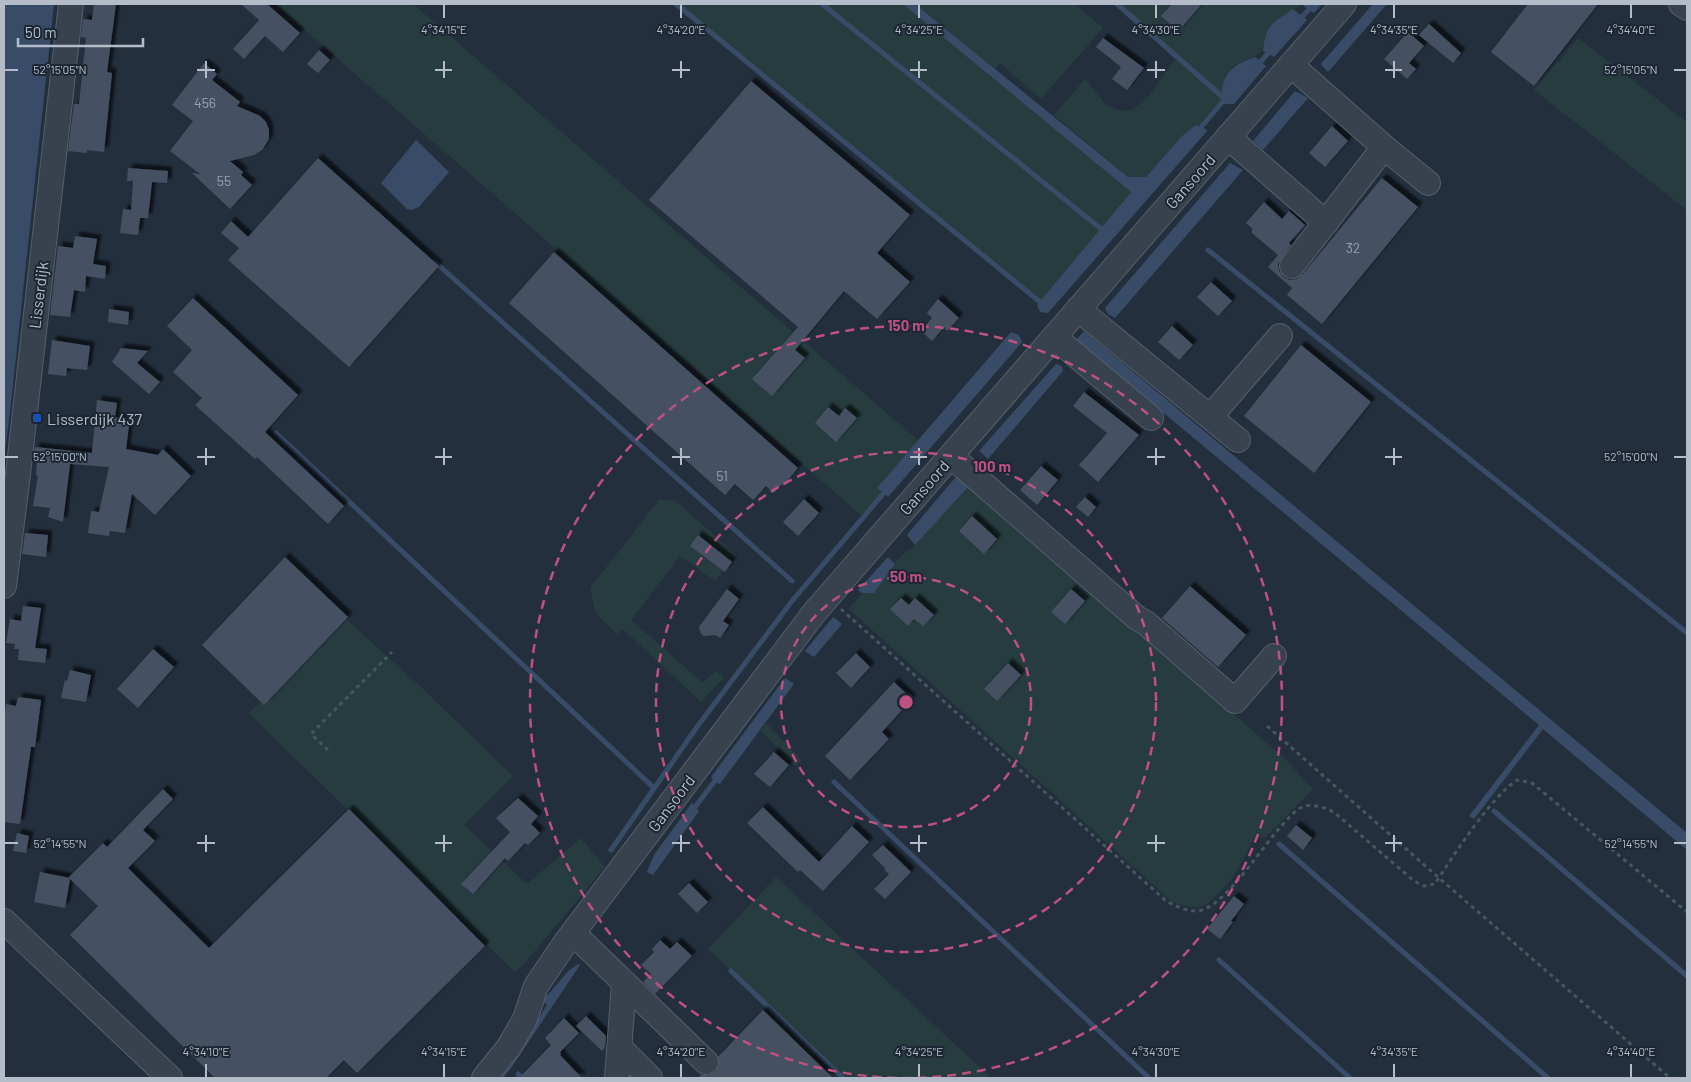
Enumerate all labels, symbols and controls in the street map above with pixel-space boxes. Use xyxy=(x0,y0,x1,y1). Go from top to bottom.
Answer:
scale bar xyxy=(18,15,142,47)
text: 4°34'15"E xyxy=(421,22,467,36)
text: 4°34'20"E xyxy=(656,22,706,36)
text: 4°34'25"E xyxy=(895,22,943,36)
text: 4°34'30"E xyxy=(1132,22,1180,36)
text: 4°34'35"E xyxy=(1370,22,1418,36)
text: 4°34'40"E xyxy=(1606,22,1656,36)
text: 50 m xyxy=(25,23,57,41)
text: 52°15'05"N xyxy=(33,62,87,76)
text: 52°15'05"N xyxy=(1604,62,1658,76)
house number: 456 xyxy=(194,94,216,111)
street label: Gansoord xyxy=(1161,150,1219,212)
house number: 55 xyxy=(217,172,231,189)
house number: 32 xyxy=(1346,239,1360,256)
street label: Lisserdijk xyxy=(24,260,52,330)
text: 150 m xyxy=(887,316,925,334)
place label: Lisserdijk 437 xyxy=(47,409,143,428)
marker: Lisserdijk 437 xyxy=(31,412,43,424)
text: 52°15'00"N xyxy=(33,449,87,463)
text: 52°15'00"N xyxy=(1604,449,1658,463)
street label: Gansoord xyxy=(895,456,953,518)
text: 100 m xyxy=(973,457,1011,475)
house number: 51 xyxy=(716,467,728,484)
text: 50 m xyxy=(890,567,922,585)
centre of rings xyxy=(897,693,915,711)
street label: Gansoord xyxy=(644,771,698,835)
text: 52°14'55"N xyxy=(34,836,87,850)
text: 52°14'55"N xyxy=(1605,836,1658,850)
text: 4°34'10"E xyxy=(183,1044,229,1058)
text: 4°34'15"E xyxy=(421,1044,467,1058)
text: 4°34'20"E xyxy=(656,1044,706,1058)
text: 4°34'25"E xyxy=(895,1044,943,1058)
text: 4°34'30"E xyxy=(1132,1044,1180,1058)
text: 4°34'35"E xyxy=(1370,1044,1418,1058)
text: 4°34'40"E xyxy=(1606,1044,1656,1058)

